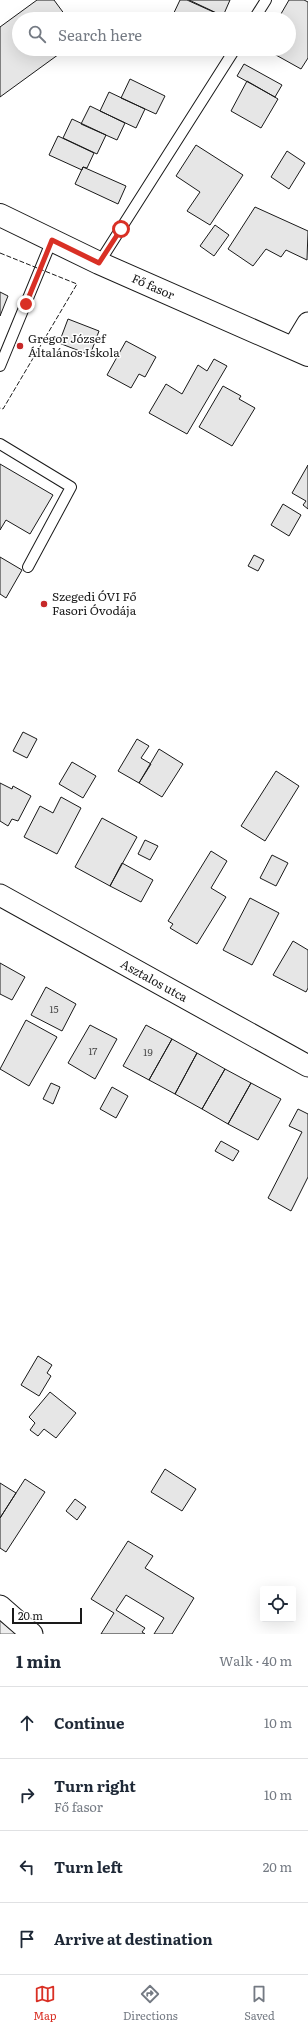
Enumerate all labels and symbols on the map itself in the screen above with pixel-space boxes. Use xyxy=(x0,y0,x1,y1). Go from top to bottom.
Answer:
route start xyxy=(112,220,130,238)
street label: Fő fasor xyxy=(129,269,178,304)
route end xyxy=(17,295,35,313)
place label: Gregor József Általános Iskola xyxy=(28,329,120,361)
marker: Gregor József Általános Iskola xyxy=(15,341,25,351)
place label: Szegedi ÓVI Fő Fasori Óvodája xyxy=(52,587,137,619)
marker: Szegedi ÓVI Fő Fasori Óvodája xyxy=(39,599,49,609)
street label: Asztalos utca xyxy=(118,954,192,1006)
house number: 15 xyxy=(49,1001,59,1016)
house number: 17 xyxy=(89,1043,97,1058)
house number: 19 xyxy=(143,1044,153,1059)
scale bar xyxy=(12,1606,82,1625)

